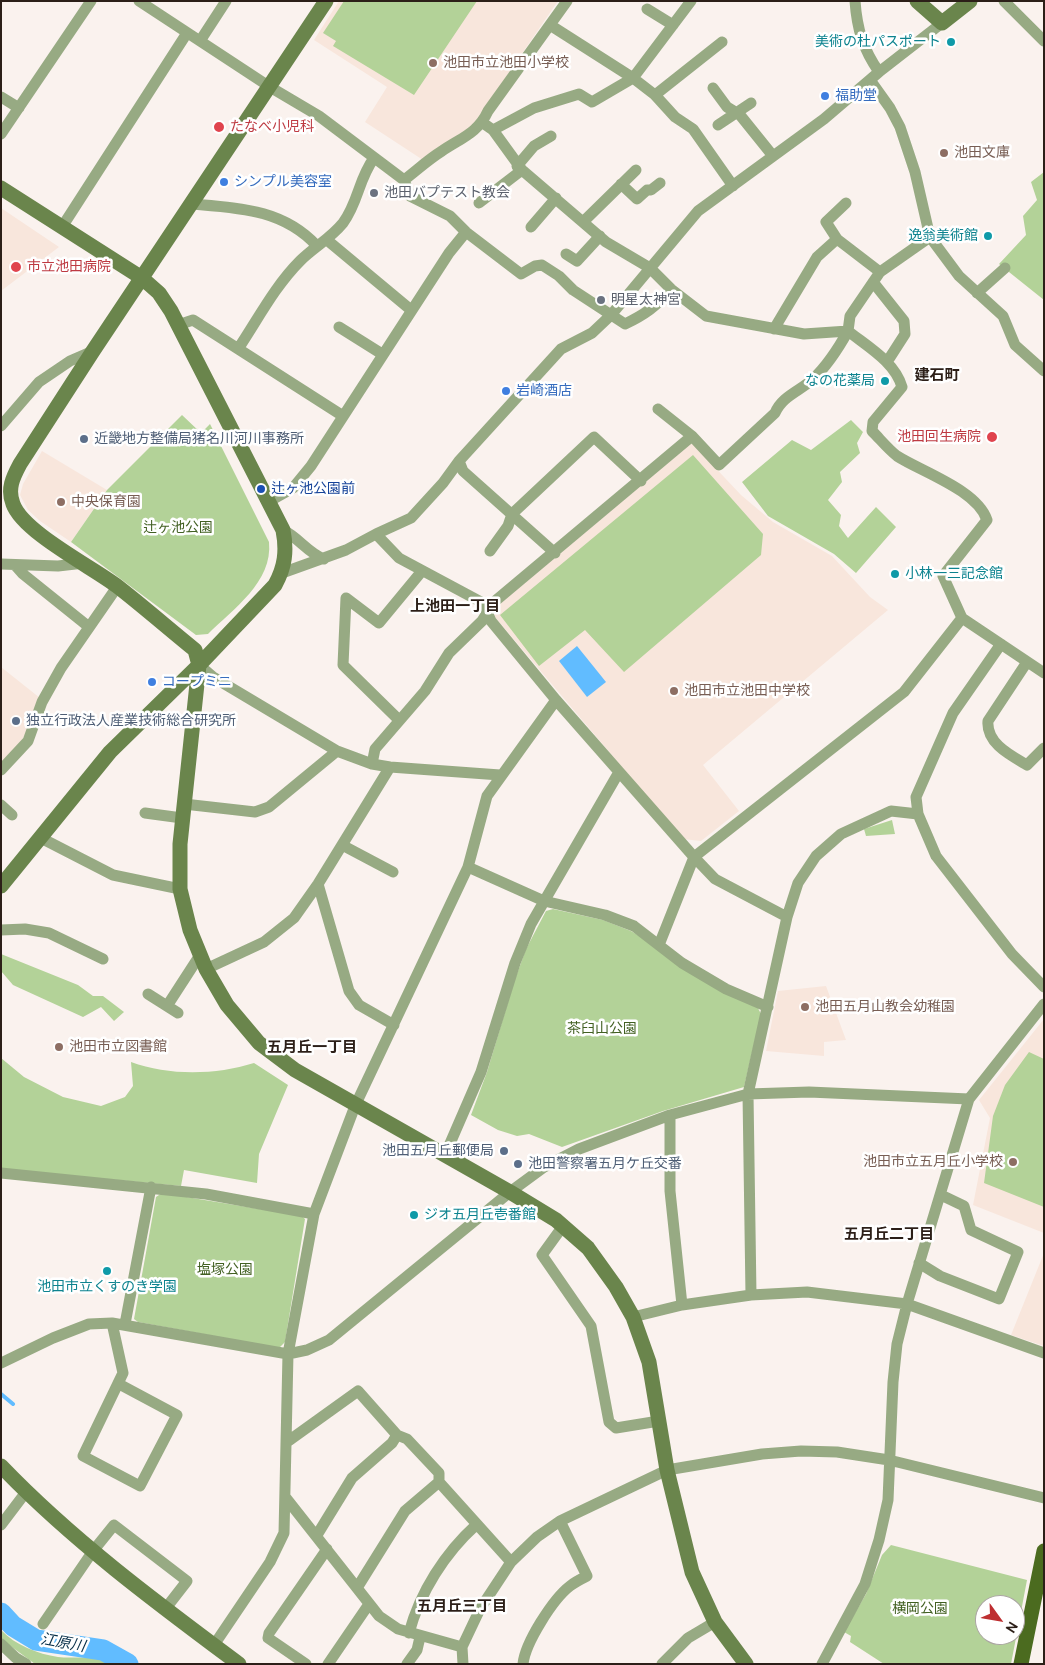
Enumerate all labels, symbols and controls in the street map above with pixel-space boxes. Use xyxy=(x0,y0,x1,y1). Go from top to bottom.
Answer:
place label: 美術の杜パスポート xyxy=(815,34,941,50)
marker: 美術の杜パスポート xyxy=(945,36,957,48)
place label: 池田市立池田小学校 xyxy=(443,55,569,71)
marker: 池田市立池田小学校 xyxy=(427,57,439,69)
place label: 福助堂 xyxy=(835,88,877,104)
marker: 福助堂 xyxy=(819,90,831,102)
place label: たなべ小児科 xyxy=(230,119,314,135)
marker: たなべ小児科 xyxy=(212,120,226,134)
place label: 池田文庫 xyxy=(954,145,1010,161)
marker: 池田文庫 xyxy=(938,147,950,159)
place label: シンプル美容室 xyxy=(234,174,332,190)
marker: シンプル美容室 xyxy=(218,176,230,188)
place label: 池田バプテスト教会 xyxy=(384,185,510,201)
marker: 池田バプテスト教会 xyxy=(368,187,380,199)
place label: 逸翁美術館 xyxy=(908,228,978,244)
marker: 逸翁美術館 xyxy=(982,230,994,242)
place label: 市立池田病院 xyxy=(27,259,111,275)
marker: 市立池田病院 xyxy=(9,260,23,274)
place label: 明星太神宮 xyxy=(611,292,681,308)
marker: 明星太神宮 xyxy=(595,294,607,306)
district label: 建石町 xyxy=(915,367,959,385)
place label: なの花薬局 xyxy=(805,373,875,389)
marker: なの花薬局 xyxy=(879,375,891,387)
place label: 岩崎酒店 xyxy=(516,383,572,399)
marker: 岩崎酒店 xyxy=(500,385,512,397)
place label: 池田回生病院 xyxy=(897,429,981,445)
marker: 池田回生病院 xyxy=(985,430,999,444)
place label: 近畿地方整備局猪名川河川事務所 xyxy=(94,431,304,447)
marker: 近畿地方整備局猪名川河川事務所 xyxy=(78,433,90,445)
place label: 辻ヶ池公園前 xyxy=(271,481,355,497)
marker: 辻ヶ池公園前 xyxy=(255,483,267,495)
place label: 中央保育園 xyxy=(71,494,141,510)
marker: 中央保育園 xyxy=(55,496,67,508)
park label: 辻ヶ池公園 xyxy=(143,520,213,536)
place label: 小林一三記念館 xyxy=(905,566,1003,582)
marker: 小林一三記念館 xyxy=(889,568,901,580)
district label: 上池田一丁目 xyxy=(410,598,500,616)
place label: コープミニ xyxy=(162,674,232,690)
marker: コープミニ xyxy=(146,676,158,688)
place label: 池田市立池田中学校 xyxy=(684,683,810,699)
marker: 池田市立池田中学校 xyxy=(668,685,680,697)
place label: 独立行政法人産業技術総合研究所 xyxy=(26,713,236,729)
marker: 独立行政法人産業技術総合研究所 xyxy=(10,715,22,727)
place label: 池田五月山教会幼稚園 xyxy=(815,999,955,1015)
marker: 池田五月山教会幼稚園 xyxy=(799,1001,811,1013)
park label: 茶臼山公園 xyxy=(567,1021,637,1037)
place label: 池田市立図書館 xyxy=(69,1039,167,1055)
district label: 五月丘一丁目 xyxy=(267,1039,357,1057)
marker: 池田市立図書館 xyxy=(53,1041,65,1053)
place label: 池田五月丘郵便局 xyxy=(382,1143,494,1159)
marker: 池田五月丘郵便局 xyxy=(498,1145,510,1157)
place label: 池田市立五月丘小学校 xyxy=(863,1154,1003,1170)
place label: 池田警察署五月ケ丘交番 xyxy=(528,1156,682,1172)
marker: 池田市立五月丘小学校 xyxy=(1007,1156,1019,1168)
marker: 池田警察署五月ケ丘交番 xyxy=(512,1158,524,1170)
place label: ジオ五月丘壱番館 xyxy=(424,1207,536,1223)
marker: ジオ五月丘壱番館 xyxy=(408,1209,420,1221)
district label: 五月丘二丁目 xyxy=(844,1226,934,1244)
park label: 塩塚公園 xyxy=(197,1262,253,1278)
marker: 池田市立くすのき学園 xyxy=(101,1265,113,1277)
place label: 池田市立くすのき学園 xyxy=(37,1279,177,1295)
north arrow xyxy=(975,1595,1025,1645)
district label: 五月丘三丁目 xyxy=(417,1598,507,1616)
park label: 横岡公園 xyxy=(892,1601,948,1617)
text: N xyxy=(1002,1618,1022,1636)
water label: 江原川 xyxy=(39,1630,87,1656)

